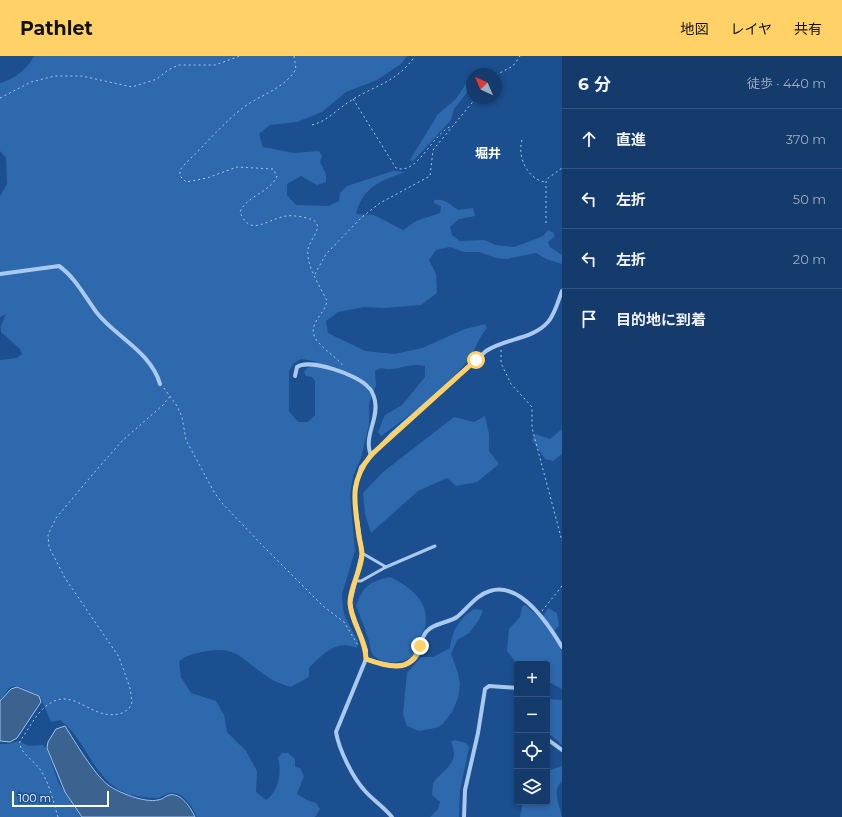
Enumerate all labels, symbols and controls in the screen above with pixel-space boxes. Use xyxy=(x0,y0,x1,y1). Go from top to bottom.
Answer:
text: Pathlet xyxy=(20,17,93,40)
text: 地図 xyxy=(680,20,708,38)
text: レイヤ xyxy=(730,20,772,38)
text: 共有 xyxy=(794,20,822,38)
north arrow xyxy=(466,68,502,104)
text: 6 分 xyxy=(578,74,611,94)
text: 徒歩 · 440 m xyxy=(747,75,826,91)
icon: ahead xyxy=(578,128,600,150)
text: 直進 xyxy=(616,130,646,149)
text: 370 m xyxy=(786,131,826,147)
district label: 堀井 xyxy=(475,145,501,161)
icon: left xyxy=(578,188,600,210)
text: 左折 xyxy=(616,190,646,209)
text: 50 m xyxy=(793,191,826,207)
icon: left xyxy=(578,248,600,270)
text: 左折 xyxy=(616,250,646,269)
text: 20 m xyxy=(793,251,826,267)
icon: arrive xyxy=(578,308,600,330)
text: 目的地に到着 xyxy=(616,310,706,329)
route start xyxy=(467,351,485,369)
route end xyxy=(411,637,429,655)
map controls xyxy=(514,661,550,805)
button: + xyxy=(514,661,550,697)
button: − xyxy=(514,697,550,733)
button: locate xyxy=(514,733,550,769)
button: layers xyxy=(514,769,550,805)
scale bar xyxy=(12,789,109,808)
text: 100 m xyxy=(18,791,51,805)

